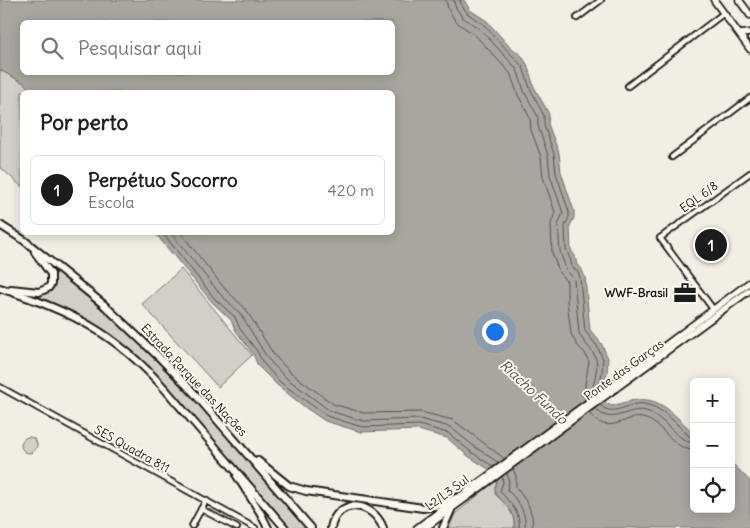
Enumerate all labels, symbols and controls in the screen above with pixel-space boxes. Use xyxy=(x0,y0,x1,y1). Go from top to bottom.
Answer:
search box xyxy=(20,20,395,75)
icon: search xyxy=(38,34,66,62)
text: Pesquisar aqui xyxy=(78,36,202,60)
text: Por perto xyxy=(40,109,128,136)
text: Perpétuo Socorro xyxy=(88,168,238,192)
street label: EQL 6/8 xyxy=(677,178,721,215)
text: 1 xyxy=(54,180,60,200)
text: 420 m xyxy=(328,180,374,200)
text: Escola xyxy=(88,192,134,212)
pin: 1 xyxy=(695,226,727,264)
office icon: WWF-Brasil xyxy=(672,280,698,306)
place label: WWF-Brasil xyxy=(604,285,668,300)
your location xyxy=(482,319,508,345)
street label: Estrada Parque das Nações xyxy=(138,320,250,439)
street label: Ponte das Garças xyxy=(581,336,666,403)
water label: Riacho Fundo xyxy=(496,356,572,429)
map controls xyxy=(690,378,735,513)
button: + xyxy=(690,378,735,423)
street label: SES Quadra 811 xyxy=(92,422,173,475)
button: − xyxy=(690,423,735,468)
button: locate xyxy=(690,468,735,513)
street label: L2/L3 Sul xyxy=(422,472,471,513)

